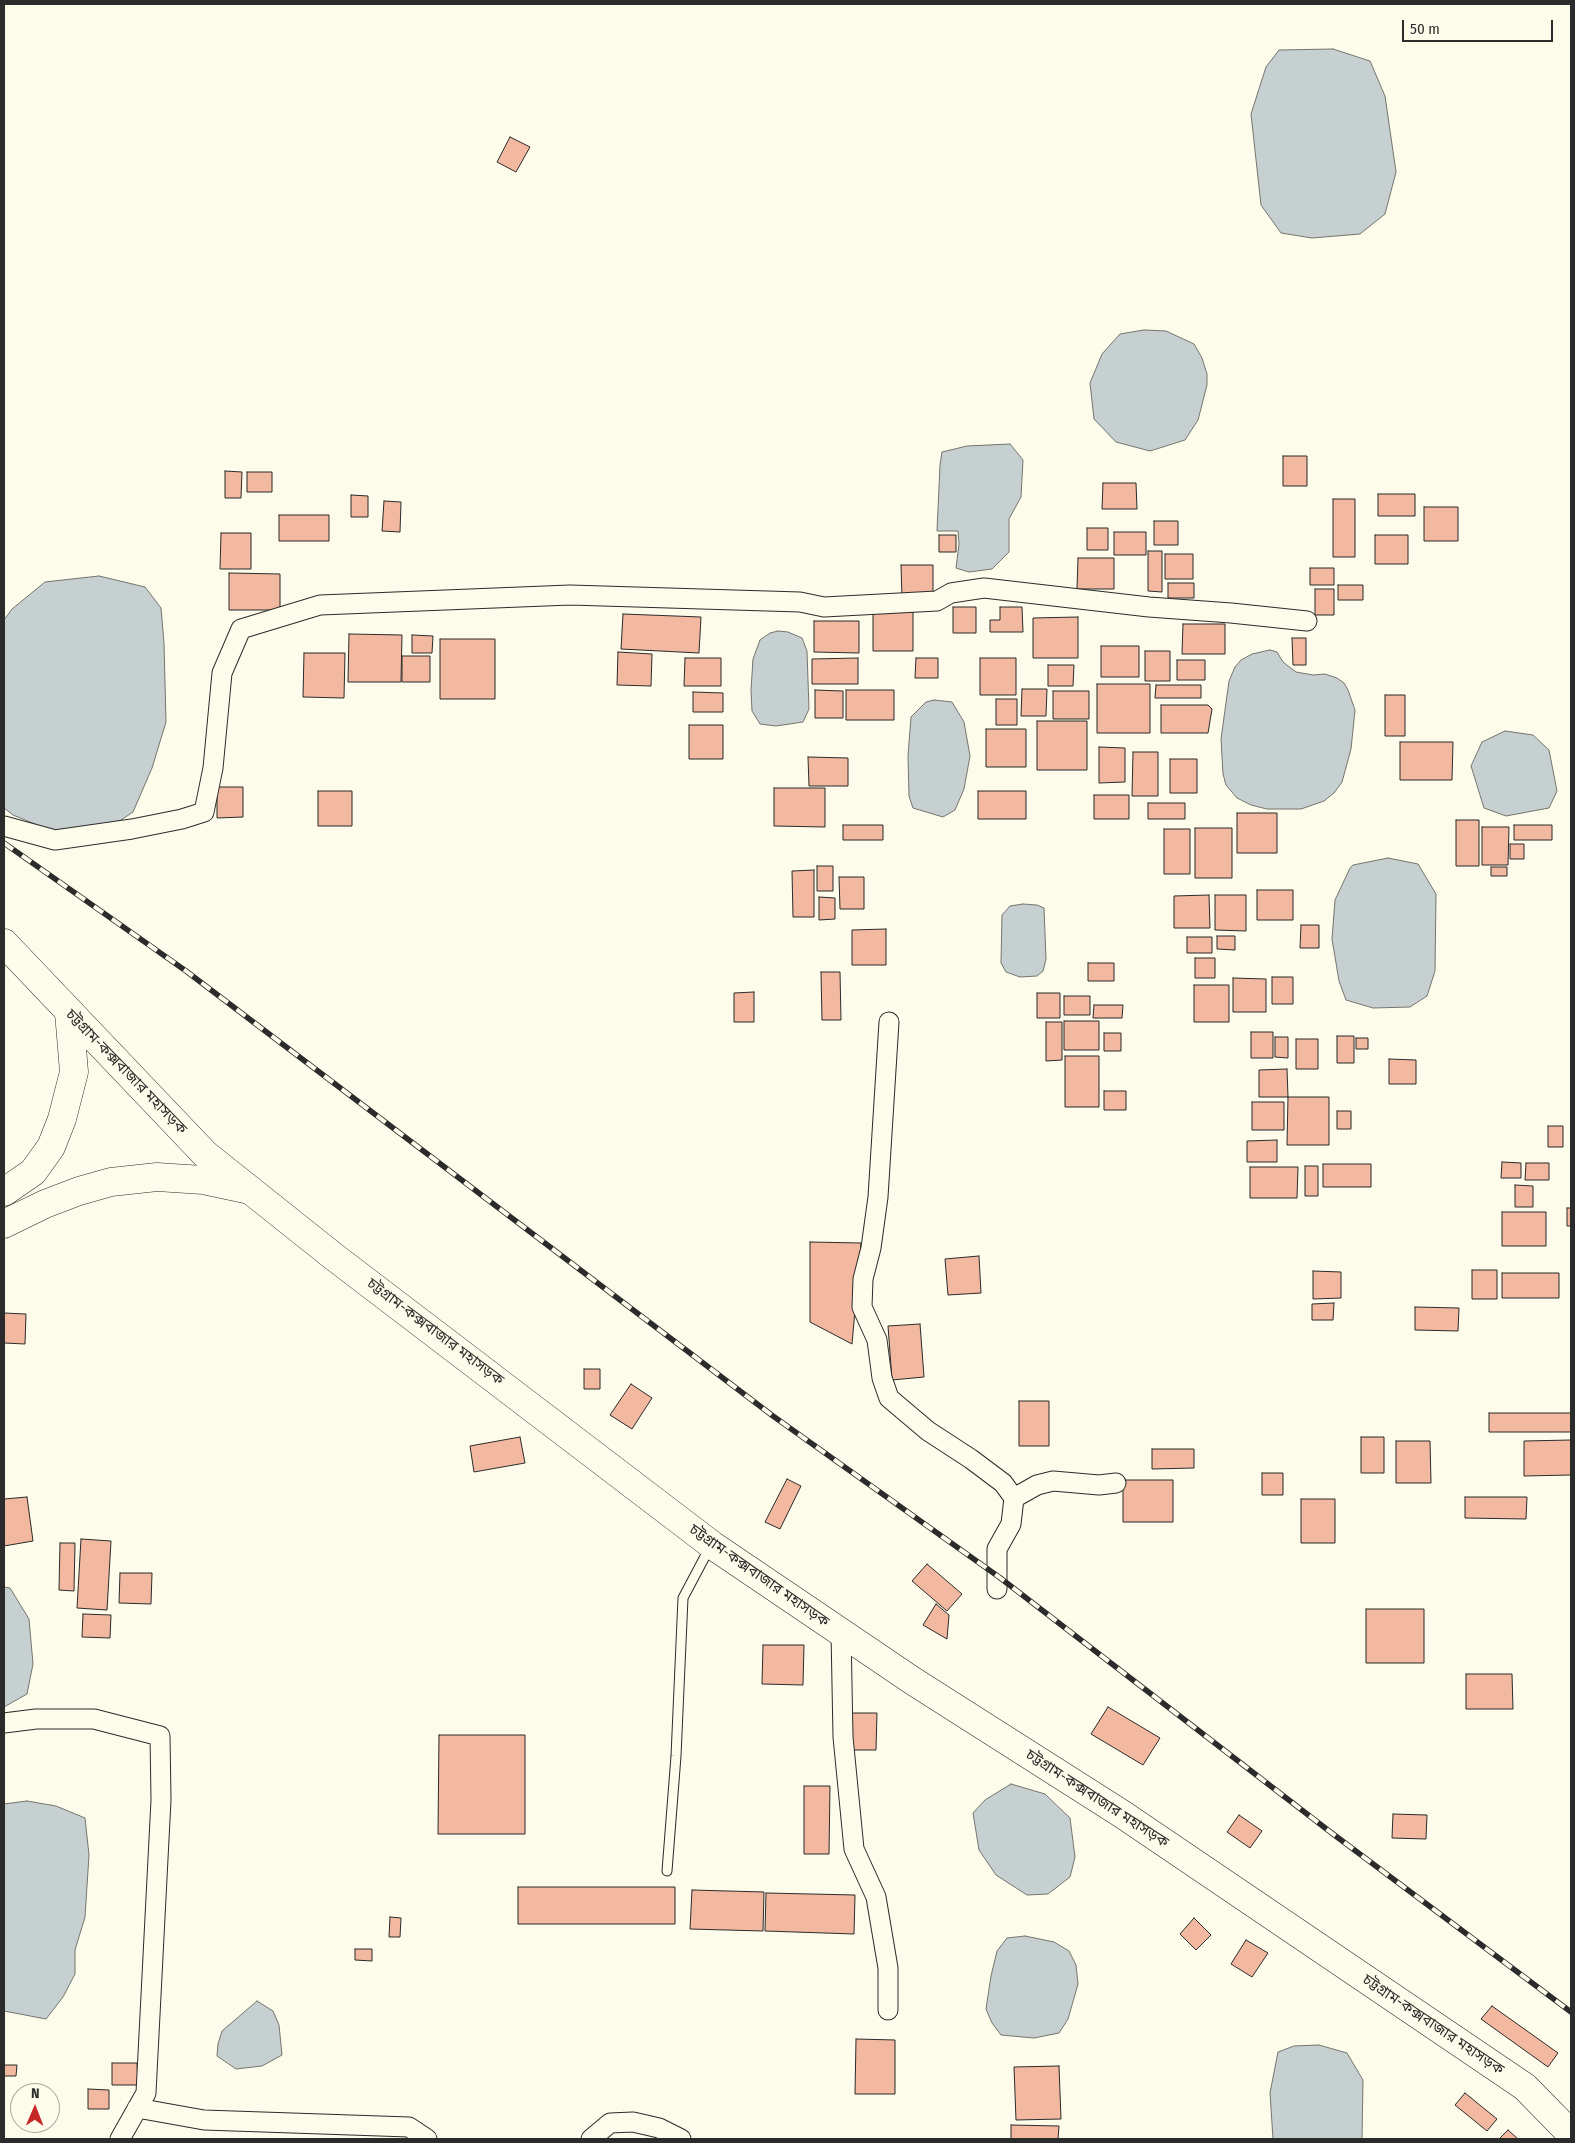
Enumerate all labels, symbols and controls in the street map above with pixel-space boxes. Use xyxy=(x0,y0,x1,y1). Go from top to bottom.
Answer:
scale bar xyxy=(1405,10,1556,42)
text: 50 m xyxy=(1410,20,1440,38)
street label: চট্টগ্রাম-কক্সবাজার মহাসড়ক xyxy=(62,1006,190,1138)
street label: চট্টগ্রাম-কক্সবাজার মহাসড়ক xyxy=(363,1275,507,1389)
street label: চট্টগ্রাম-কক্সবাজার মহাসড়ক xyxy=(686,1521,832,1631)
street label: চট্টগ্রাম-কক্সবাজার মহাসড়ক xyxy=(1022,1746,1172,1852)
street label: চট্টগ্রাম-কক্সবাজার মহাসড়ক xyxy=(1359,1971,1507,2079)
north arrow xyxy=(10,2083,60,2133)
text: N xyxy=(31,2085,40,2102)

